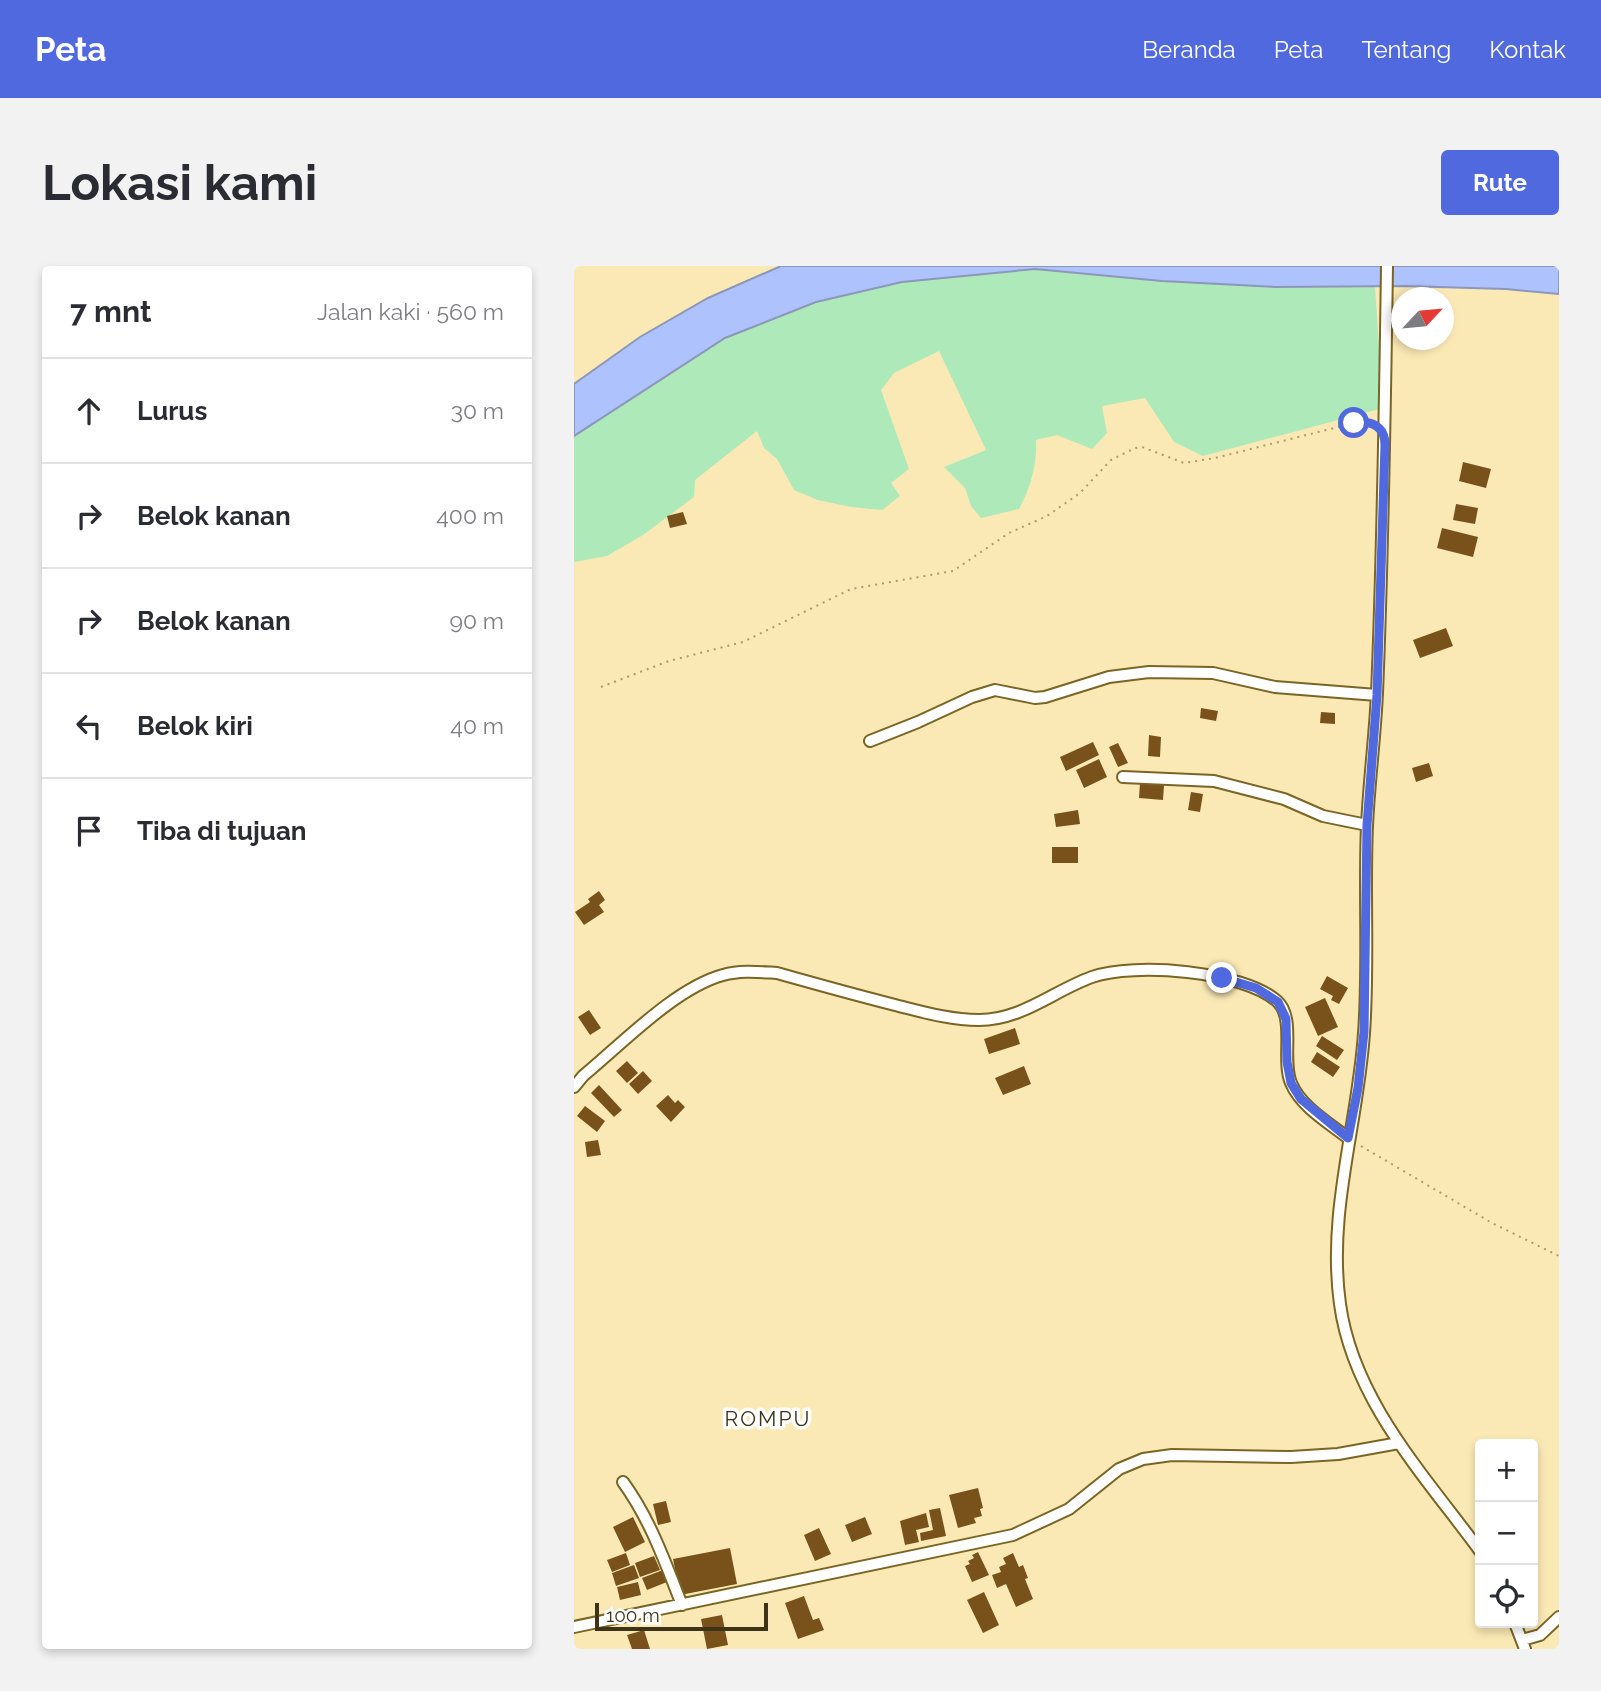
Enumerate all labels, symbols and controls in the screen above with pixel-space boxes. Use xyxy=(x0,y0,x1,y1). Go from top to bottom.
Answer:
text: Peta xyxy=(35,30,106,69)
text: Beranda xyxy=(1142,35,1236,64)
text: Peta xyxy=(1274,35,1323,64)
text: Tentang xyxy=(1361,35,1451,64)
text: Kontak xyxy=(1489,35,1566,64)
button: Rute xyxy=(1441,150,1559,215)
text: Lokasi kami xyxy=(42,154,317,211)
north arrow xyxy=(1391,287,1454,350)
text: 7 mnt xyxy=(70,294,152,329)
text: Jalan kaki · 560 m xyxy=(317,298,504,325)
icon: ahead xyxy=(70,392,108,430)
text: Lurus xyxy=(137,396,207,426)
text: 30 m xyxy=(451,397,504,424)
route start xyxy=(1338,407,1369,438)
icon: right xyxy=(70,497,108,535)
text: Belok kanan xyxy=(137,501,291,531)
text: 400 m xyxy=(436,502,504,529)
icon: right xyxy=(70,602,108,640)
text: Belok kanan xyxy=(137,606,291,636)
text: 90 m xyxy=(449,607,504,634)
icon: left xyxy=(70,707,108,745)
text: Belok kiri xyxy=(137,711,253,741)
text: 40 m xyxy=(450,712,504,739)
icon: arrive xyxy=(70,812,108,850)
text: Tiba di tujuan xyxy=(137,816,307,846)
route end xyxy=(1206,962,1237,993)
district label: ROMPU xyxy=(725,1406,811,1431)
map controls xyxy=(1475,1439,1538,1628)
button: + xyxy=(1475,1439,1538,1502)
button: − xyxy=(1475,1502,1538,1565)
button: locate xyxy=(1475,1565,1538,1628)
scale bar xyxy=(595,1600,768,1632)
text: 100 m xyxy=(606,1604,660,1626)

